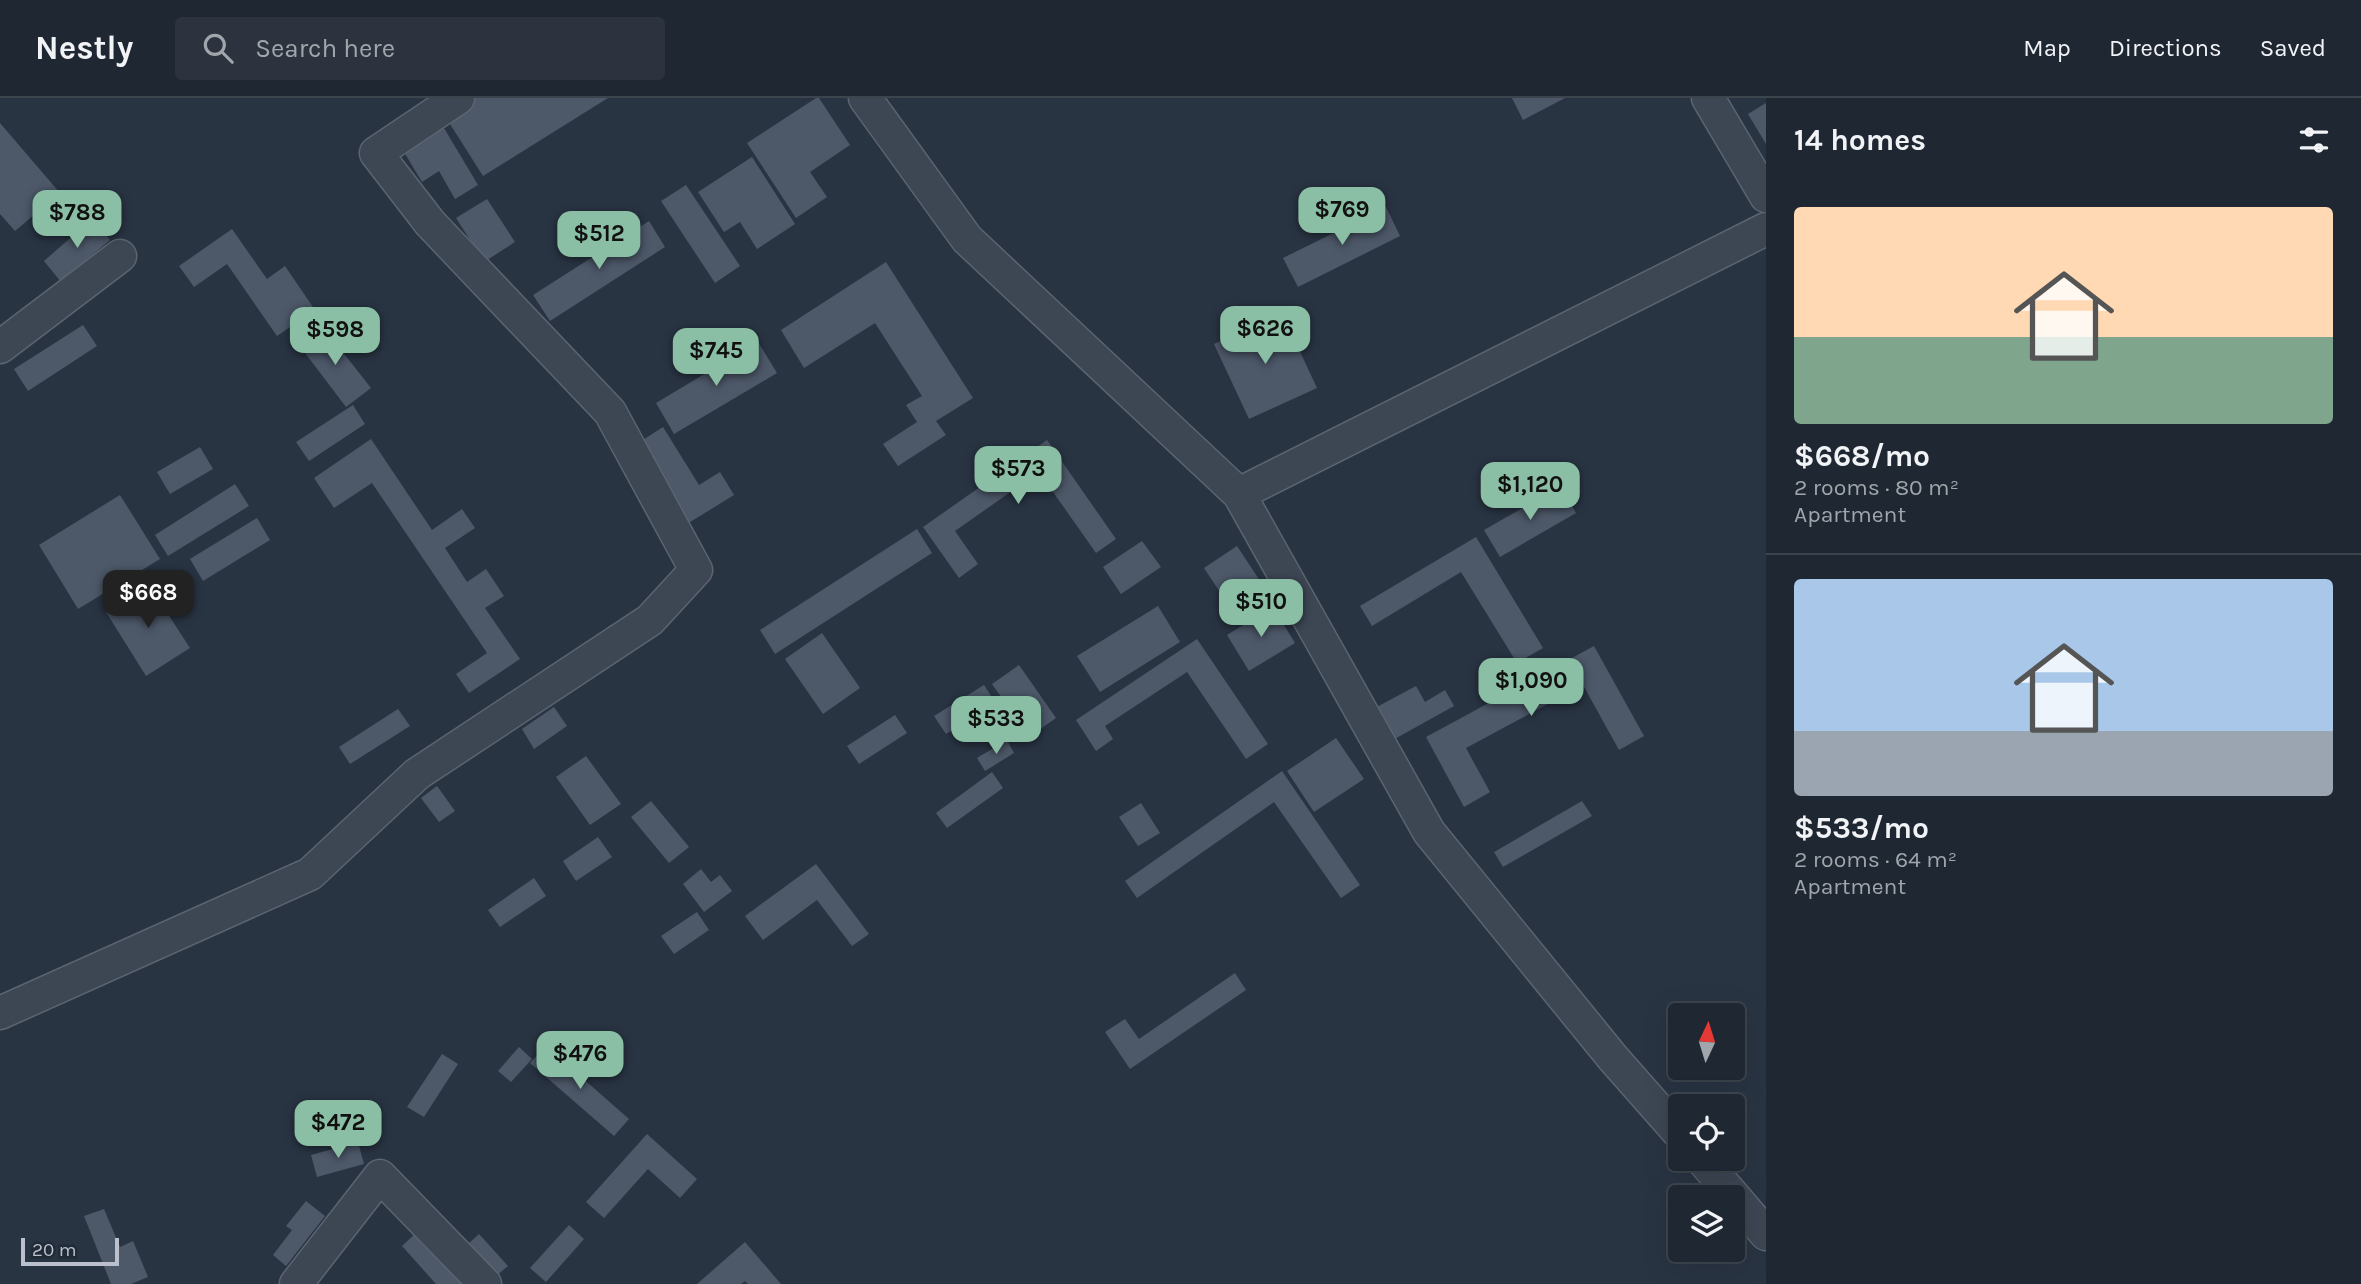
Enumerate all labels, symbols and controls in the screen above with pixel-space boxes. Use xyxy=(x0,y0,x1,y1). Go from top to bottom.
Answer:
search box xyxy=(175,17,665,80)
text: Nestly xyxy=(35,29,133,67)
icon: search xyxy=(199,29,237,67)
text: Search here xyxy=(255,33,395,64)
text: Map xyxy=(2023,34,2071,62)
text: Directions xyxy=(2109,34,2222,62)
text: Saved xyxy=(2260,34,2326,62)
icon: filters xyxy=(2295,121,2333,159)
text: 14 homes xyxy=(1794,122,1926,158)
pin: $769 xyxy=(1301,188,1383,247)
pin: $788 xyxy=(36,190,118,250)
text: $769 xyxy=(1314,196,1370,223)
text: $788 xyxy=(48,199,106,226)
pin: $512 xyxy=(558,212,640,271)
text: $512 xyxy=(573,220,625,247)
icon: home xyxy=(2001,253,2127,379)
pin: $626 xyxy=(1224,306,1306,366)
pin: $598 xyxy=(294,308,376,367)
text: $626 xyxy=(1236,315,1294,342)
text: $598 xyxy=(306,316,364,343)
pin: $745 xyxy=(675,328,757,388)
text: $745 xyxy=(689,337,743,364)
text: $668/mo xyxy=(1794,438,1930,474)
pin: $573 xyxy=(977,446,1059,506)
text: $573 xyxy=(991,455,1045,482)
pin: $1,120 xyxy=(1473,462,1587,522)
text: $1,120 xyxy=(1497,471,1563,498)
text: 2 rooms · 80 m² xyxy=(1794,474,1959,501)
text: Apartment xyxy=(1794,501,1906,528)
pin: $668 xyxy=(107,570,189,630)
text: $668 xyxy=(119,579,177,606)
pin: $510 xyxy=(1220,580,1302,639)
text: $510 xyxy=(1235,588,1287,615)
icon: home xyxy=(2001,625,2127,751)
pin: $1,090 xyxy=(1474,658,1588,718)
text: $1,090 xyxy=(1495,667,1568,694)
pin: $533 xyxy=(955,696,1037,756)
text: $533 xyxy=(967,705,1025,732)
text: $533/mo xyxy=(1794,810,1929,846)
text: 2 rooms · 64 m² xyxy=(1794,846,1957,873)
text: Apartment xyxy=(1794,873,1906,900)
north arrow xyxy=(1668,1003,1745,1080)
map controls xyxy=(1668,1003,1745,1262)
pin: $476 xyxy=(539,1032,621,1091)
text: $476 xyxy=(553,1040,607,1067)
button: locate xyxy=(1668,1094,1745,1171)
pin: $472 xyxy=(297,1100,379,1160)
text: $472 xyxy=(311,1109,365,1136)
button: layers xyxy=(1668,1185,1745,1262)
scale bar xyxy=(21,1235,119,1267)
text: 20 m xyxy=(32,1239,77,1261)

